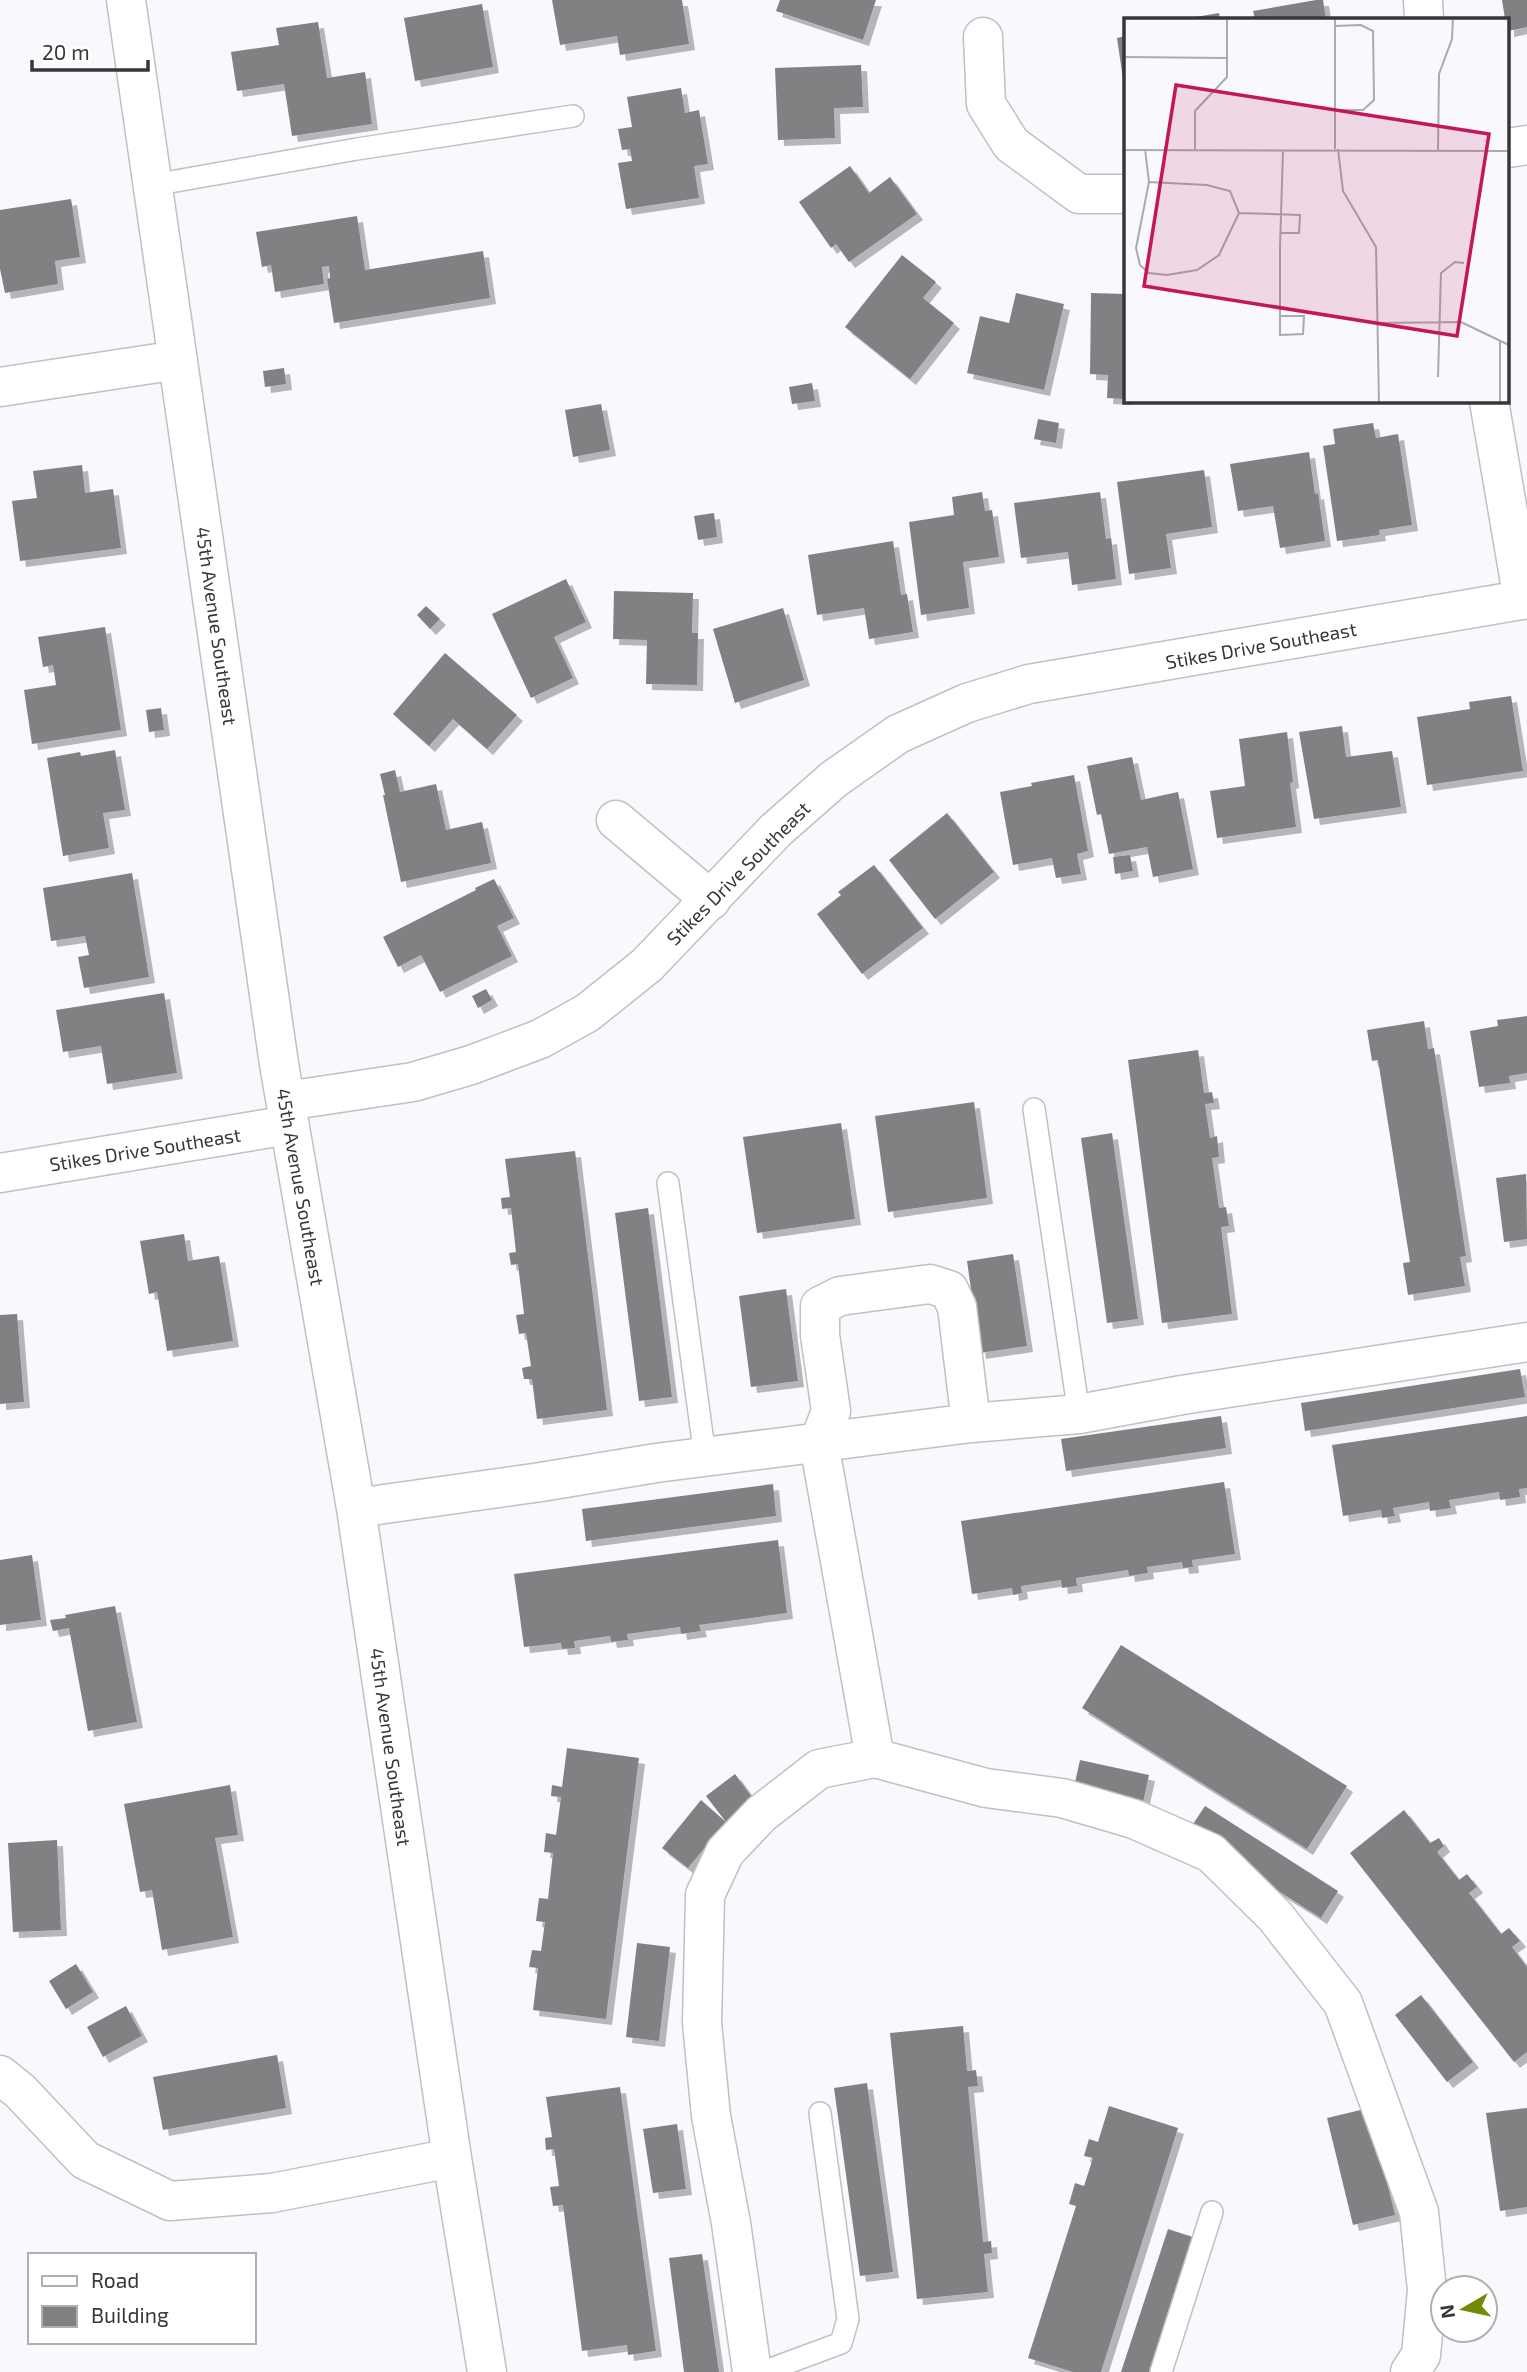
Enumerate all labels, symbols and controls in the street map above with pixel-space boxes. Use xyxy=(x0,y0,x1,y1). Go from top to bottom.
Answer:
inset map xyxy=(1124,18,1510,402)
scale bar xyxy=(32,28,147,72)
text: 20 m xyxy=(42,39,90,64)
street label: 45th Avenue Southeast xyxy=(192,525,242,727)
street label: Stikes Drive Southeast xyxy=(1164,617,1358,673)
street label: Stikes Drive Southeast xyxy=(661,796,815,950)
street label: 45th Avenue Southeast xyxy=(272,1087,330,1287)
street label: Stikes Drive Southeast xyxy=(48,1123,242,1175)
street label: 45th Avenue Southeast xyxy=(366,1646,416,1848)
legend xyxy=(28,2253,256,2344)
text: Road xyxy=(91,2267,139,2292)
north arrow xyxy=(1429,2274,1499,2344)
text: Building xyxy=(91,2302,169,2327)
text: N xyxy=(1434,2303,1459,2320)

